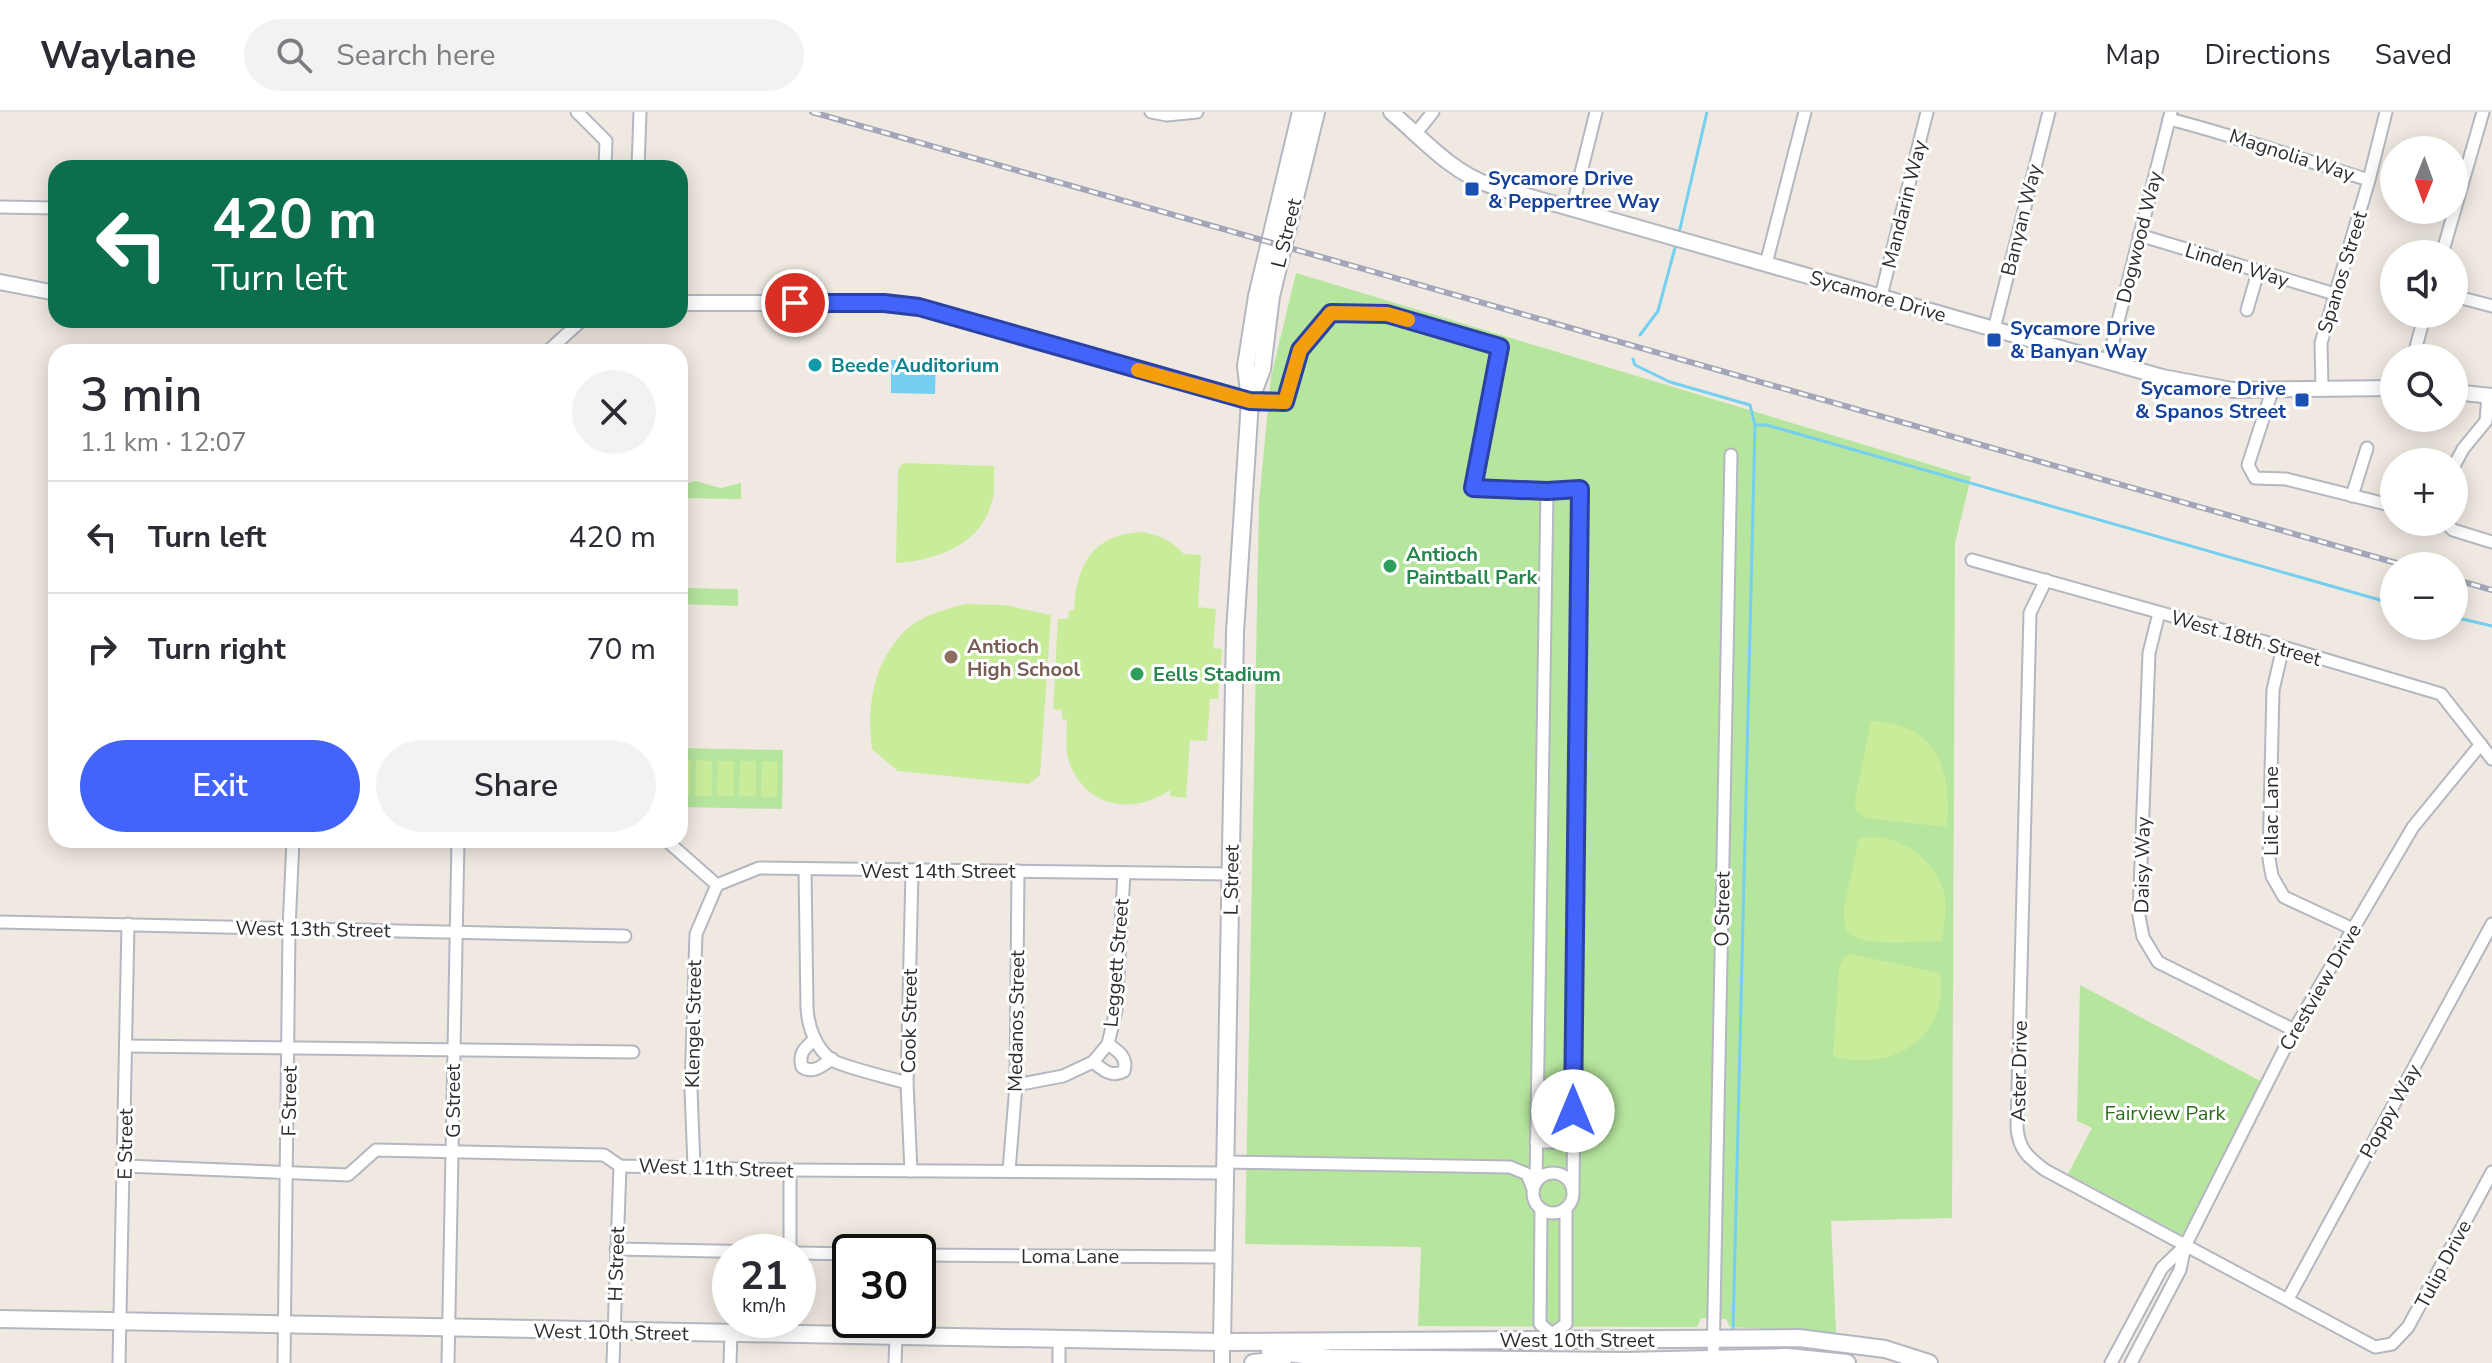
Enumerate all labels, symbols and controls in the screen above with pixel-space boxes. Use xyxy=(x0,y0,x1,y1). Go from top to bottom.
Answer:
search box xyxy=(244,19,804,91)
text: Waylane xyxy=(40,30,196,81)
icon: search xyxy=(272,33,316,77)
text: Search here xyxy=(336,35,495,76)
text: Map xyxy=(2105,36,2160,74)
text: Directions xyxy=(2204,36,2331,74)
text: Saved xyxy=(2375,36,2452,74)
street label: Magnolia Way xyxy=(2226,123,2358,189)
street label: Mandarin Way xyxy=(1876,136,1934,271)
north arrow xyxy=(2380,136,2468,224)
map controls xyxy=(2380,136,2468,640)
street label: Banyan Way xyxy=(1995,161,2049,279)
place label: Sycamore Drive & Peppertree Way xyxy=(1488,165,1660,215)
street label: Dogwood Way xyxy=(2110,168,2169,306)
marker: Sycamore Drive & Peppertree Way xyxy=(1463,180,1481,198)
text: 420 m xyxy=(212,181,377,258)
icon: left xyxy=(80,192,184,296)
street label: L Street xyxy=(1265,195,1308,271)
street label: Spanos Street xyxy=(2311,207,2374,337)
street label: Linden Way xyxy=(2182,237,2293,294)
button: sound xyxy=(2380,240,2468,328)
text: Turn left xyxy=(212,254,347,303)
street label: Sycamore Drive xyxy=(1807,264,1949,329)
pin xyxy=(761,269,829,337)
icon: arrive xyxy=(773,281,817,325)
place label: Sycamore Drive & Banyan Way xyxy=(2010,315,2156,365)
marker: Sycamore Drive & Banyan Way xyxy=(1985,331,2003,349)
button: search xyxy=(2380,344,2468,432)
place label: Beede Auditorium xyxy=(831,352,999,379)
marker: Beede Auditorium xyxy=(806,356,824,374)
text: 3 min xyxy=(80,362,202,428)
button: close xyxy=(572,370,656,454)
place label: Sycamore Drive & Spanos Street xyxy=(2135,375,2286,425)
marker: Sycamore Drive & Spanos Street xyxy=(2293,391,2311,409)
text: 1.1 km · 12:07 xyxy=(80,425,247,460)
button: + xyxy=(2380,448,2468,536)
icon: left xyxy=(80,515,124,559)
text: Turn left xyxy=(148,517,266,558)
text: 420 m xyxy=(569,517,656,558)
place label: Antioch Paintball Park xyxy=(1406,541,1538,591)
button: − xyxy=(2380,552,2468,640)
marker: Antioch Paintball Park xyxy=(1381,557,1399,575)
street label: West 18th Street xyxy=(2168,604,2325,673)
icon: right xyxy=(80,627,124,671)
text: Turn right xyxy=(148,629,286,670)
text: 70 m xyxy=(587,629,656,670)
place label: Antioch High School xyxy=(967,633,1081,683)
marker: Antioch High School xyxy=(942,648,960,666)
place label: Eells Stadium xyxy=(1153,661,1281,688)
marker: Eells Stadium xyxy=(1128,665,1146,683)
button: Exit xyxy=(80,740,360,832)
button: Share xyxy=(376,740,656,832)
street label: Lilac Lane xyxy=(2258,766,2285,856)
street label: Daisy Way xyxy=(2128,816,2157,914)
street label: L Street xyxy=(1217,844,1246,916)
street label: West 14th Street xyxy=(860,858,1017,885)
street label: O Street xyxy=(1708,870,1737,947)
street label: Leggett Street xyxy=(1097,897,1136,1028)
street label: West 13th Street xyxy=(235,915,392,944)
street label: Crestview Drive xyxy=(2273,919,2368,1056)
street label: Medanos Street xyxy=(1002,949,1031,1092)
street label: Klengel Street xyxy=(679,959,708,1088)
street label: Cook Street xyxy=(895,967,924,1074)
street label: Aster Drive xyxy=(2005,1020,2034,1122)
street label: Poppy Way xyxy=(2354,1059,2428,1163)
street label: G Street xyxy=(440,1063,467,1138)
street label: F Street xyxy=(275,1064,304,1137)
position arrow xyxy=(1531,1069,1615,1153)
park label: Fairview Park xyxy=(2105,1100,2226,1127)
street label: E Street xyxy=(111,1107,140,1180)
street label: West 11th Street xyxy=(638,1152,795,1185)
street label: Tulip Drive xyxy=(2409,1215,2478,1313)
street label: H Street xyxy=(602,1225,631,1302)
speed limit sign: 30 xyxy=(832,1234,936,1338)
street label: Loma Lane xyxy=(1021,1243,1119,1270)
text: 21 xyxy=(740,1249,788,1303)
text: km/h xyxy=(742,1292,786,1319)
street label: West 10th Street xyxy=(533,1318,690,1347)
street label: West 10th Street xyxy=(1499,1327,1656,1354)

